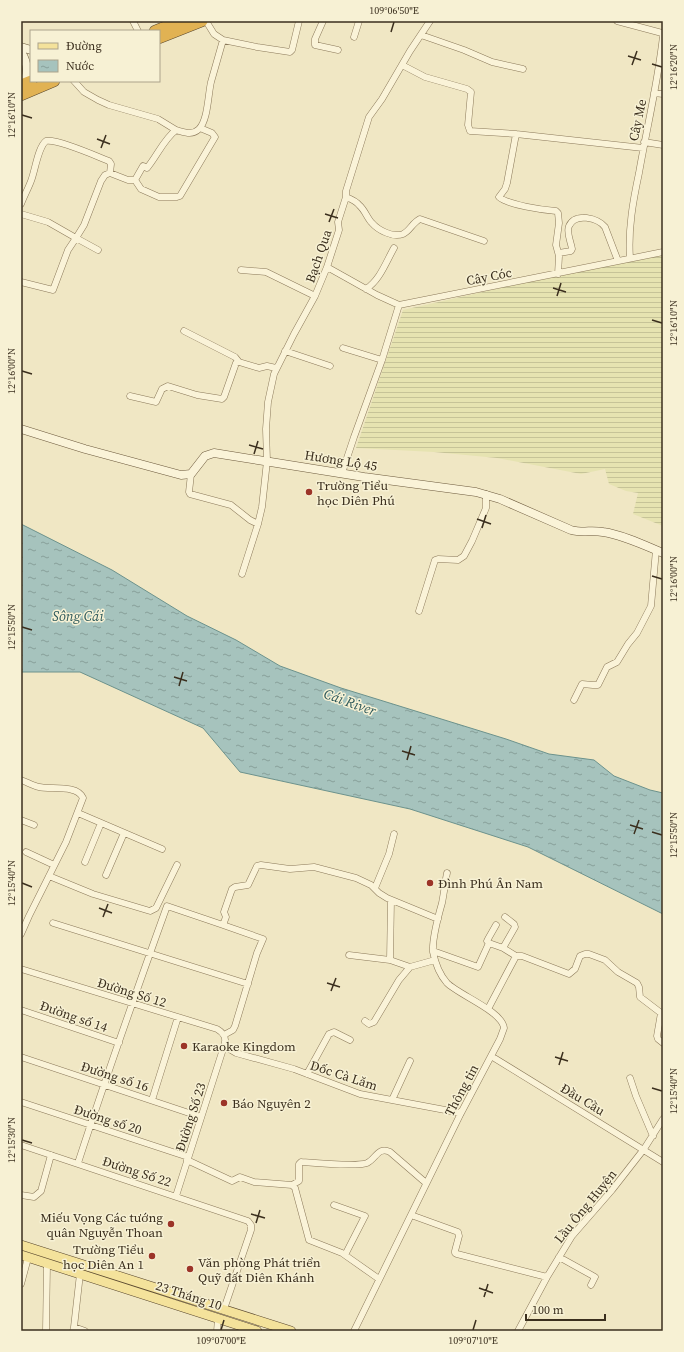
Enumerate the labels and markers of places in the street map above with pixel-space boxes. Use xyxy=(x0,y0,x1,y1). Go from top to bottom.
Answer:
place label: Trường Tiểu học Diên Phú xyxy=(317,477,395,509)
marker: Trường Tiểu học Diên Phú xyxy=(304,487,314,497)
place label: Đình Phú Ân Nam xyxy=(438,875,543,892)
marker: Đình Phú Ân Nam xyxy=(425,878,435,888)
place label: Karaoke Kingdom xyxy=(192,1038,296,1055)
marker: Karaoke Kingdom xyxy=(179,1041,189,1051)
place label: Báo Nguyên 2 xyxy=(232,1095,311,1112)
marker: Báo Nguyên 2 xyxy=(219,1098,229,1108)
place label: Miếu Vọng Các tướng quân Nguyễn Thoan xyxy=(40,1209,163,1241)
marker: Miếu Vọng Các tướng quân Nguyễn Thoan xyxy=(166,1219,176,1229)
place label: Trường Tiểu học Diên An 1 xyxy=(63,1241,144,1273)
marker: Trường Tiểu học Diên An 1 xyxy=(147,1251,157,1261)
place label: Văn phòng Phát triển Quỹ đất Diên Khánh xyxy=(198,1254,321,1286)
marker: Văn phòng Phát triển Quỹ đất Diên Khánh xyxy=(185,1264,195,1274)

